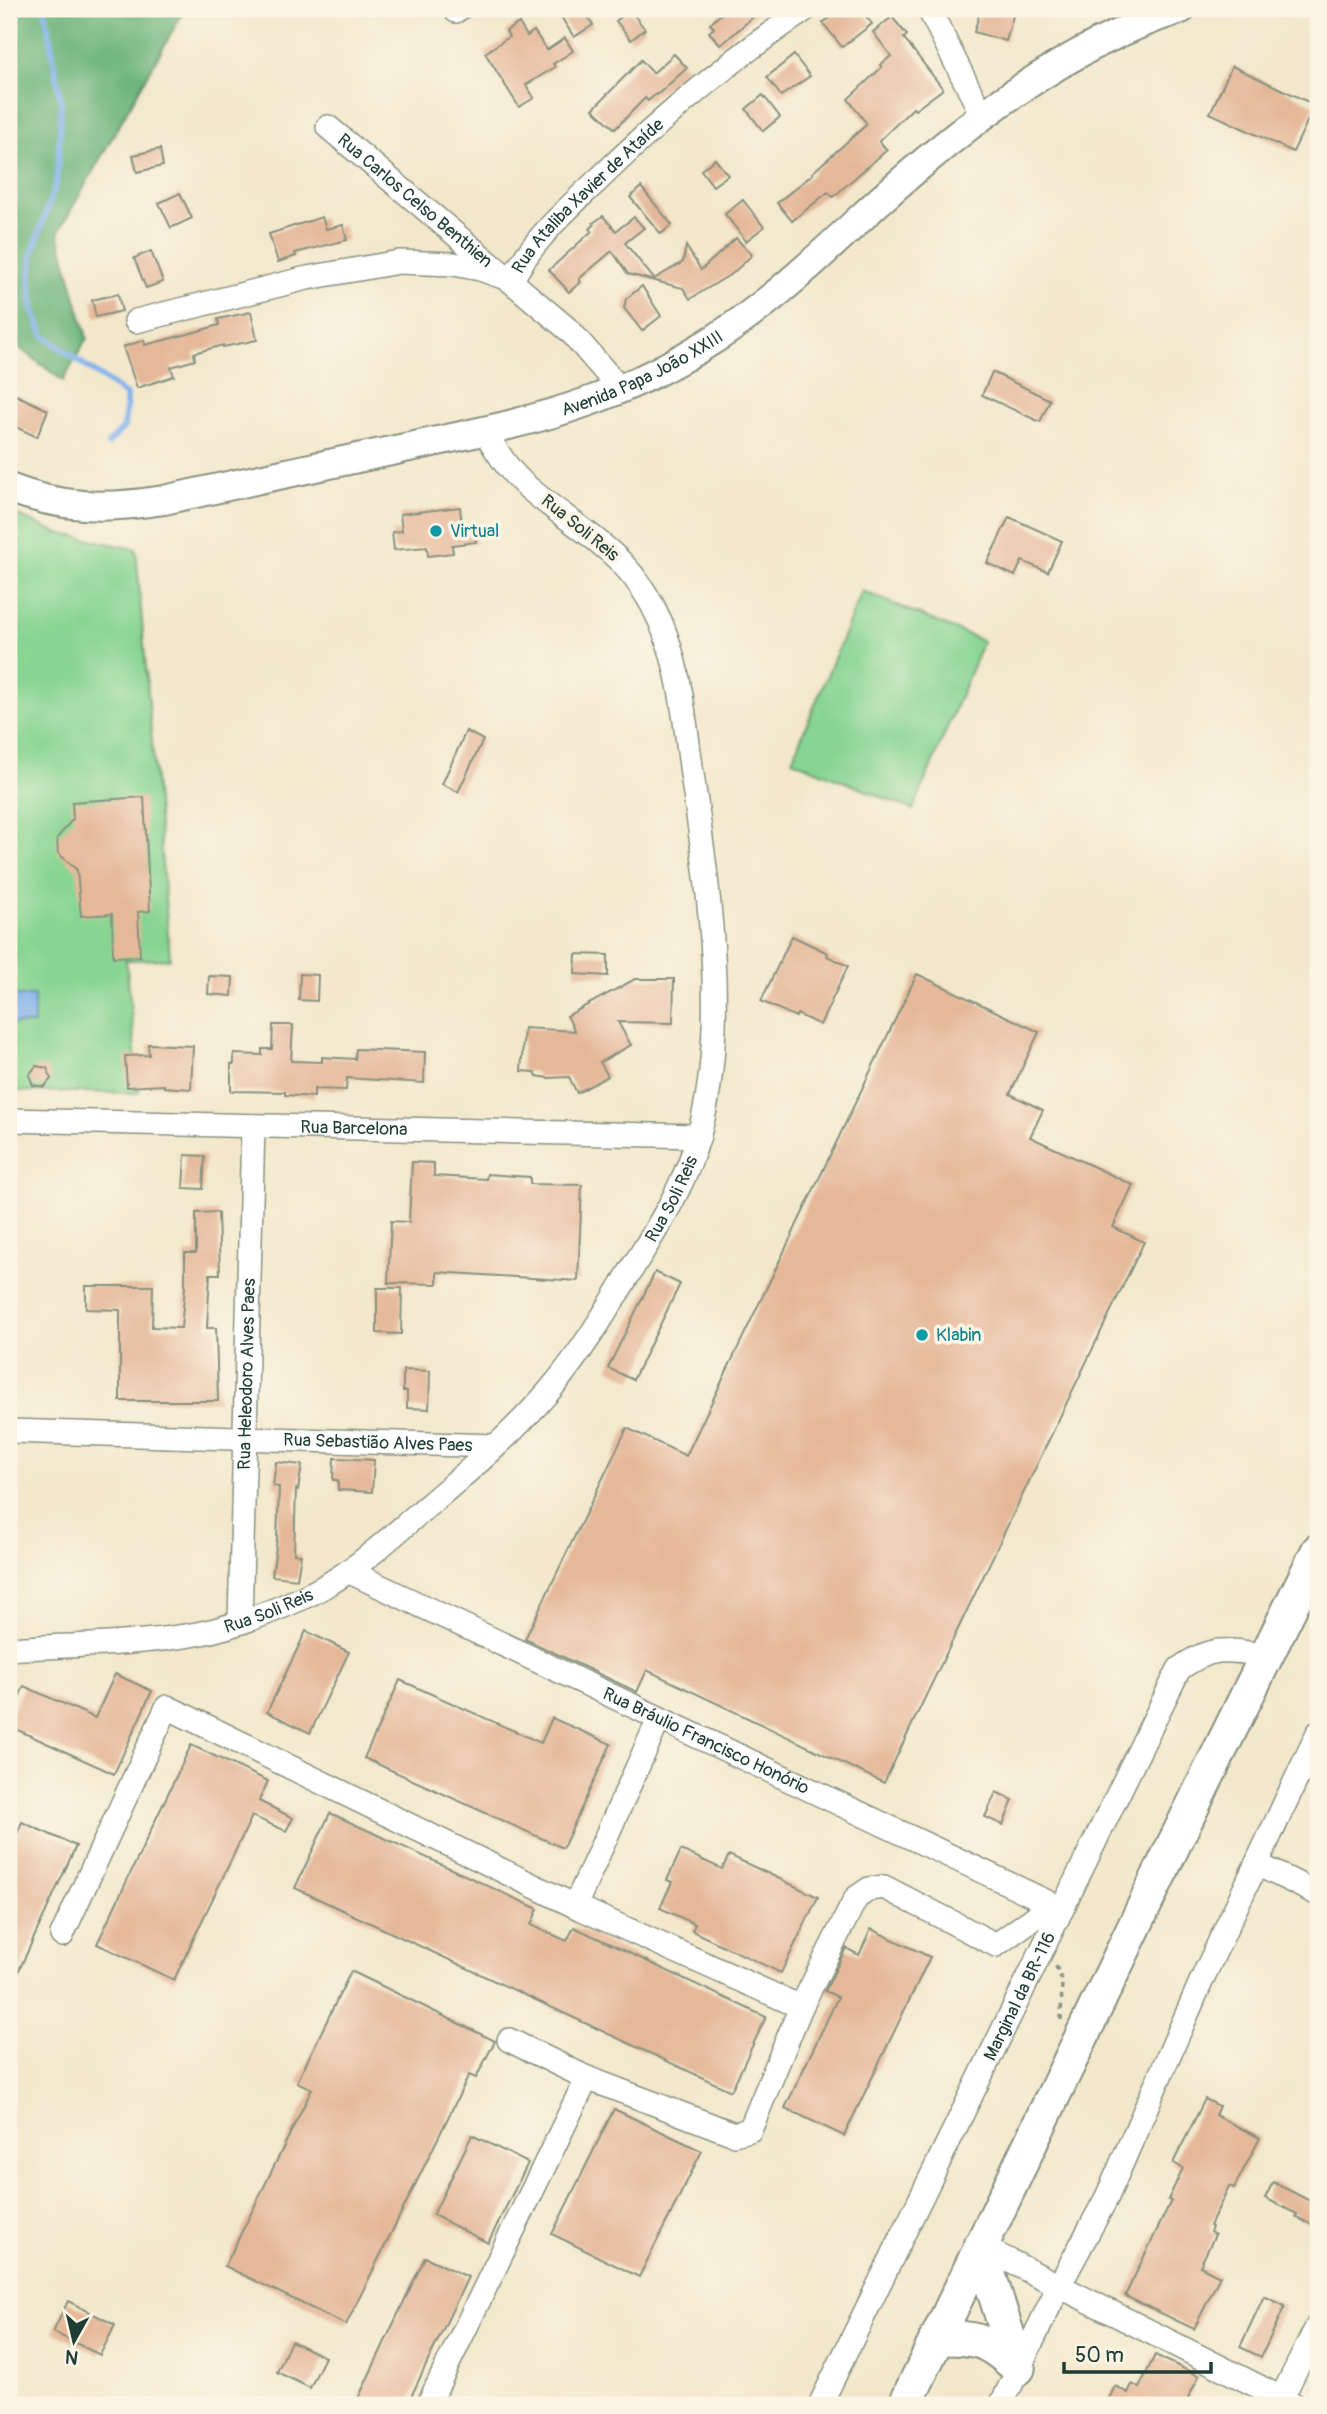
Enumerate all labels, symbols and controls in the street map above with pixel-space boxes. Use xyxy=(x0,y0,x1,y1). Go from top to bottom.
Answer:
street label: Rua Ataliba Xavier de Ataíde xyxy=(507,113,669,278)
street label: Rua Carlos Celso Benthien xyxy=(333,128,498,272)
street label: Avenida Papa João XXIII xyxy=(558,325,728,421)
street label: Rua Soli Reis xyxy=(536,490,624,566)
place label: Virtual xyxy=(450,520,499,543)
marker: Virtual xyxy=(428,523,444,539)
street label: Rua Barcelona xyxy=(300,1115,408,1141)
street label: Rua Soli Reis xyxy=(640,1153,703,1246)
street label: Rua Heleodoro Alves Paes xyxy=(232,1278,261,1470)
place label: Klabin xyxy=(936,1324,982,1347)
marker: Klabin xyxy=(914,1327,930,1343)
street label: Rua Sebastião Alves Paes xyxy=(283,1428,473,1457)
street label: Rua Soli Reis xyxy=(221,1583,317,1638)
street label: Rua Bráulio Francisco Honório xyxy=(599,1682,813,1799)
street label: Marginal da BR-116 xyxy=(978,1928,1061,2064)
north arrow xyxy=(38,2306,108,2376)
scale bar xyxy=(1064,2330,1212,2374)
text: 50 m xyxy=(1075,2342,1124,2369)
text: N xyxy=(64,2344,80,2370)

